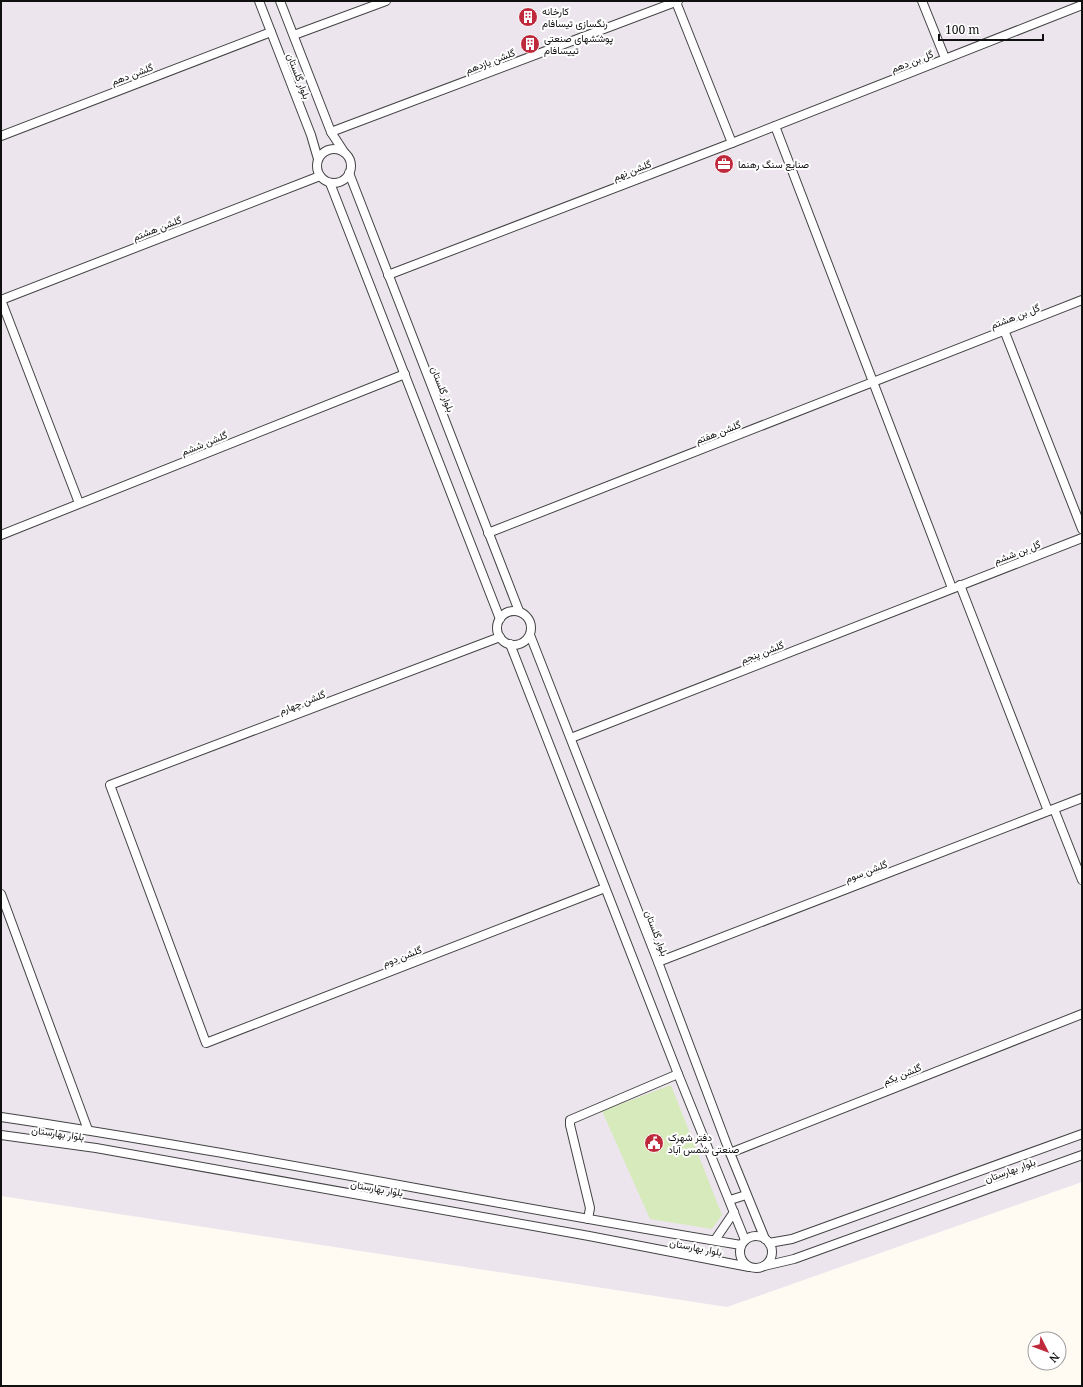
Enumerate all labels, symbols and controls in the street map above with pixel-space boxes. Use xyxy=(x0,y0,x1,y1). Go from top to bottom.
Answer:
place label: کارخانه رنگسازی تیسافام xyxy=(542,4,608,30)
building icon: کارخانه رنگسازی تیسافام xyxy=(517,6,539,28)
scale bar xyxy=(939,16,1043,42)
text: 100 m xyxy=(945,21,980,38)
place label: پوششهای صنعتی تییسافام xyxy=(544,31,614,57)
building icon: پوششهای صنعتی تییسافام xyxy=(519,33,541,55)
street label: گلشن یازدهم xyxy=(463,45,517,77)
street label: گل بن دهم xyxy=(889,46,936,76)
street label: بلوار گلستان xyxy=(284,51,314,101)
street label: گلشن دهم xyxy=(109,59,156,88)
office icon: صنایع سنگ رهنما xyxy=(713,153,735,175)
street label: گلشن نهم xyxy=(611,156,654,184)
place label: صنایع سنگ رهنما xyxy=(738,157,809,171)
street label: گلشن هشتم xyxy=(131,212,184,244)
street label: گل بن هشتم xyxy=(988,300,1042,332)
street label: بلوار گلستان xyxy=(428,364,458,414)
street label: گلشن هفتم xyxy=(693,417,743,447)
street label: گلشن ششم xyxy=(179,427,230,459)
street label: گل بن ششم xyxy=(992,536,1043,567)
street label: گلشن پنجم xyxy=(738,637,787,668)
street label: گلشن چهارم xyxy=(277,687,328,718)
street label: گلشن سوم xyxy=(843,856,890,885)
street label: بلوار گلستان xyxy=(642,908,672,958)
street label: گلشن دوم xyxy=(380,942,424,970)
street label: گلشن یکم xyxy=(881,1060,924,1088)
street label: بلوار بهارستان xyxy=(31,1122,85,1144)
place label: دفتر شهرک صنعتی شمس آباد xyxy=(668,1130,739,1156)
public building icon: دفتر شهرک صنعتی شمس آباد xyxy=(643,1132,665,1154)
street label: بلوار بهارستان xyxy=(983,1154,1037,1186)
street label: بلوار بهارستان xyxy=(350,1176,404,1200)
street label: بلوار بهارستان xyxy=(669,1235,723,1259)
north arrow xyxy=(1027,1331,1067,1371)
text: N xyxy=(1046,1350,1063,1367)

